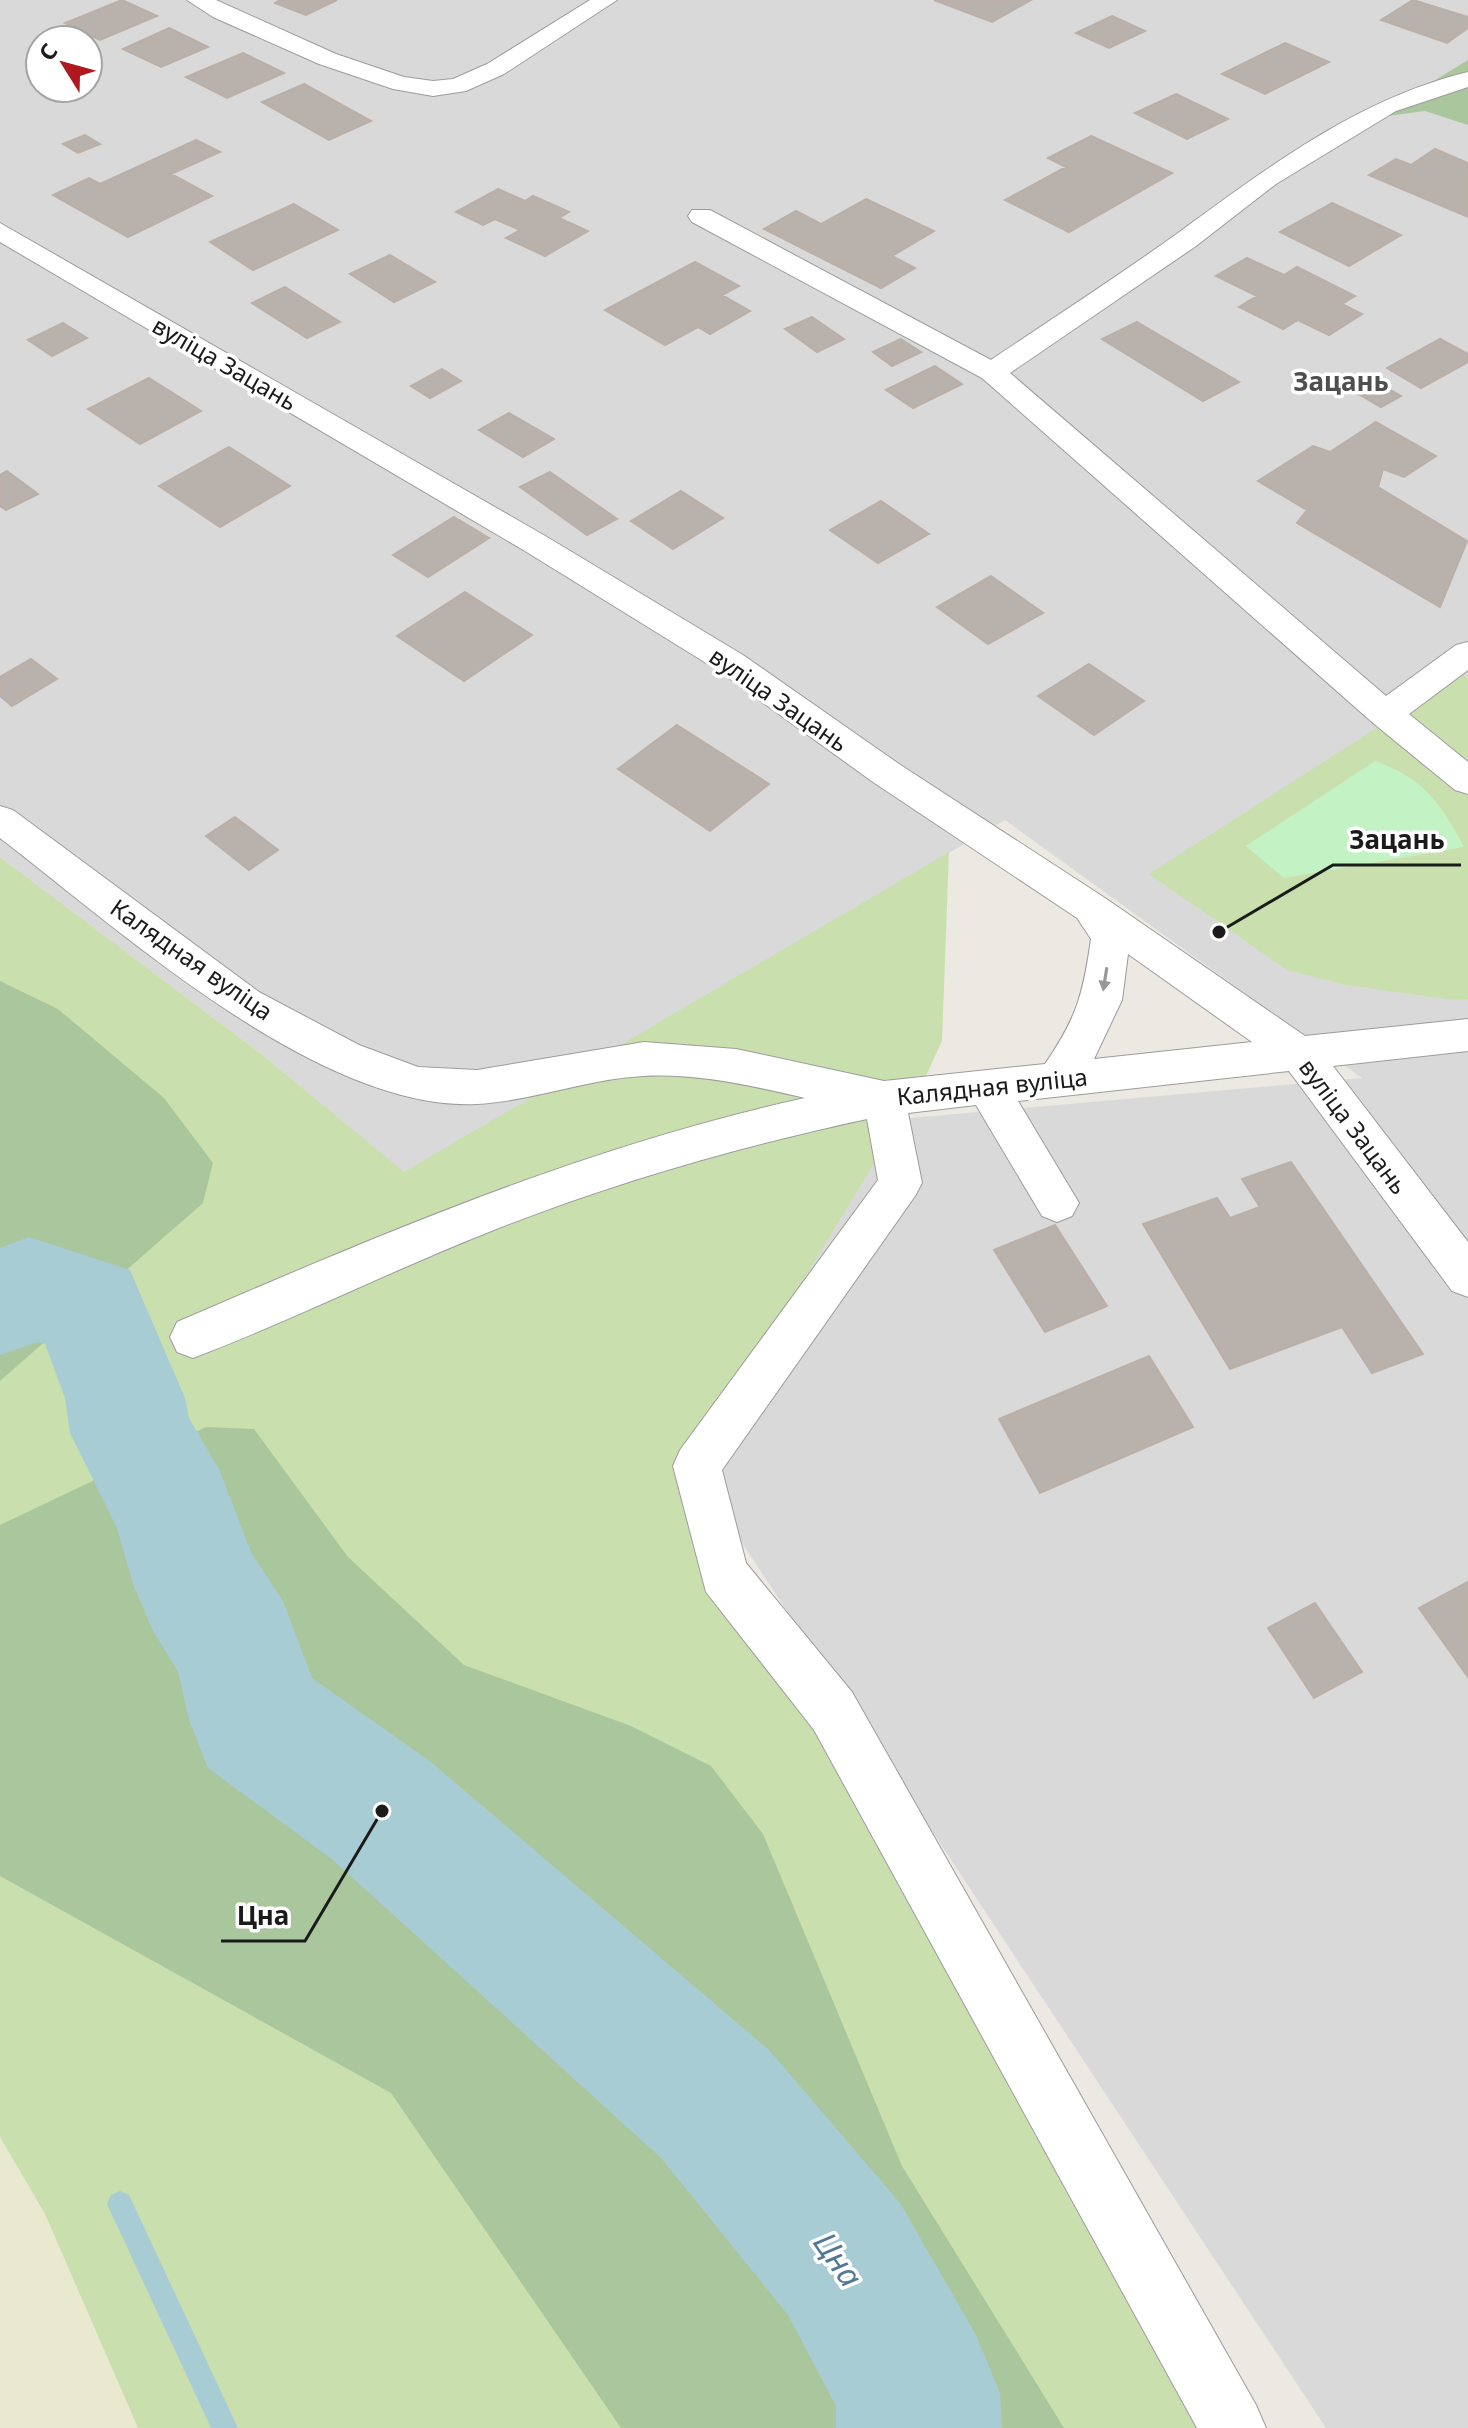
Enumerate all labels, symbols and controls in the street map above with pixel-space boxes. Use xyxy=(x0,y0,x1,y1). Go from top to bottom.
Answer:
north arrow xyxy=(24,24,104,104)
text: С xyxy=(31,37,63,66)
street label: вуліца Зацань xyxy=(147,308,303,418)
district label: Зацань xyxy=(1293,363,1389,399)
street label: вуліца Зацань xyxy=(703,639,855,759)
callout: Зацань xyxy=(1333,815,1461,865)
text: Зацань xyxy=(1349,821,1445,857)
street label: Калядная вуліца xyxy=(104,891,280,1027)
one-way arrow xyxy=(1098,967,1111,992)
street label: вуліца Зацань xyxy=(1292,1051,1416,1201)
street label: Калядная вуліца xyxy=(895,1060,1089,1112)
callout: Цна xyxy=(221,1891,305,1941)
text: Цна xyxy=(237,1897,289,1933)
water label: Цна xyxy=(805,2223,873,2295)

